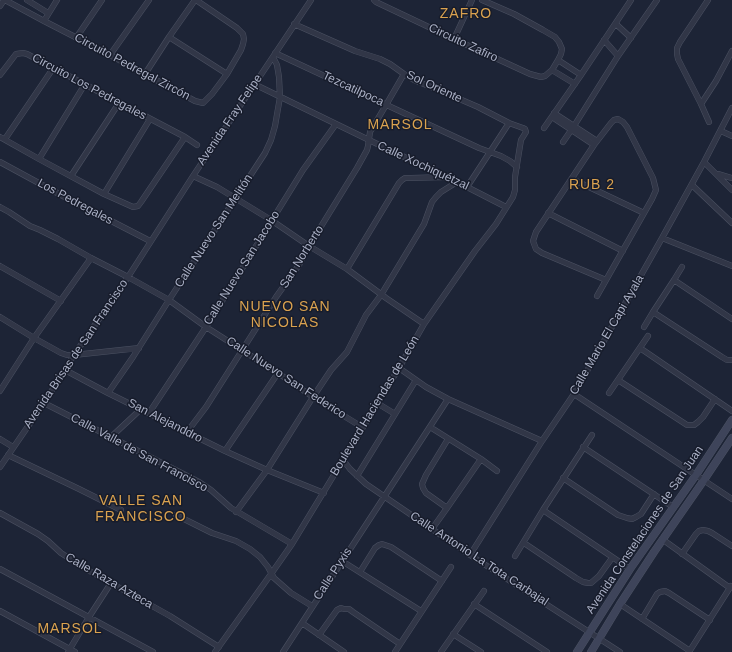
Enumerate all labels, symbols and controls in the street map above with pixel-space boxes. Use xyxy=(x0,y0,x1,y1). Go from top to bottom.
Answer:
district label: ZAFRO xyxy=(440,6,492,22)
street label: Circuito Zafiro xyxy=(426,21,500,65)
street label: Circuito Pedregal Zircón xyxy=(72,30,192,104)
street label: Circuito Los Pedregales xyxy=(29,51,149,123)
street label: Sol Oriente xyxy=(404,68,464,106)
street label: Tezcatilpoca xyxy=(320,69,386,109)
street label: Avenida Fray Felipe xyxy=(194,72,266,168)
district label: MARSOL xyxy=(367,117,433,133)
street label: Calle Xochiquétzal xyxy=(375,138,471,194)
street label: Calle Nuevo San Melitón xyxy=(172,172,256,290)
street label: Los Pedregales xyxy=(35,176,115,228)
district label: RUB 2 xyxy=(569,177,615,193)
street label: Calle Nuevo San Jacobo xyxy=(201,208,283,328)
street label: San Norberto xyxy=(277,223,327,291)
street label: Calle Mario El Capi Ayala xyxy=(567,273,647,397)
street label: Avenida Brisas de San Francisco xyxy=(21,277,131,431)
district label: NUEVO SAN NICOLAS xyxy=(239,299,331,332)
street label: Boulevard Haciendas de León xyxy=(327,333,423,479)
street label: Calle Nuevo San Federico xyxy=(223,334,349,422)
street label: San Alejanddro xyxy=(125,396,205,446)
street label: Calle Valle de San Francisco xyxy=(68,411,210,495)
street label: Avenida Constelaciones de San Juan xyxy=(583,443,707,617)
district label: VALLE SAN FRANCISCO xyxy=(95,493,187,526)
street label: Calle Antonio La Tota Carbajal xyxy=(407,509,551,609)
street label: Calle Pyxis xyxy=(311,545,355,603)
street label: Calle Raza Azteca xyxy=(63,550,155,612)
district label: MARSOL xyxy=(37,621,103,637)

